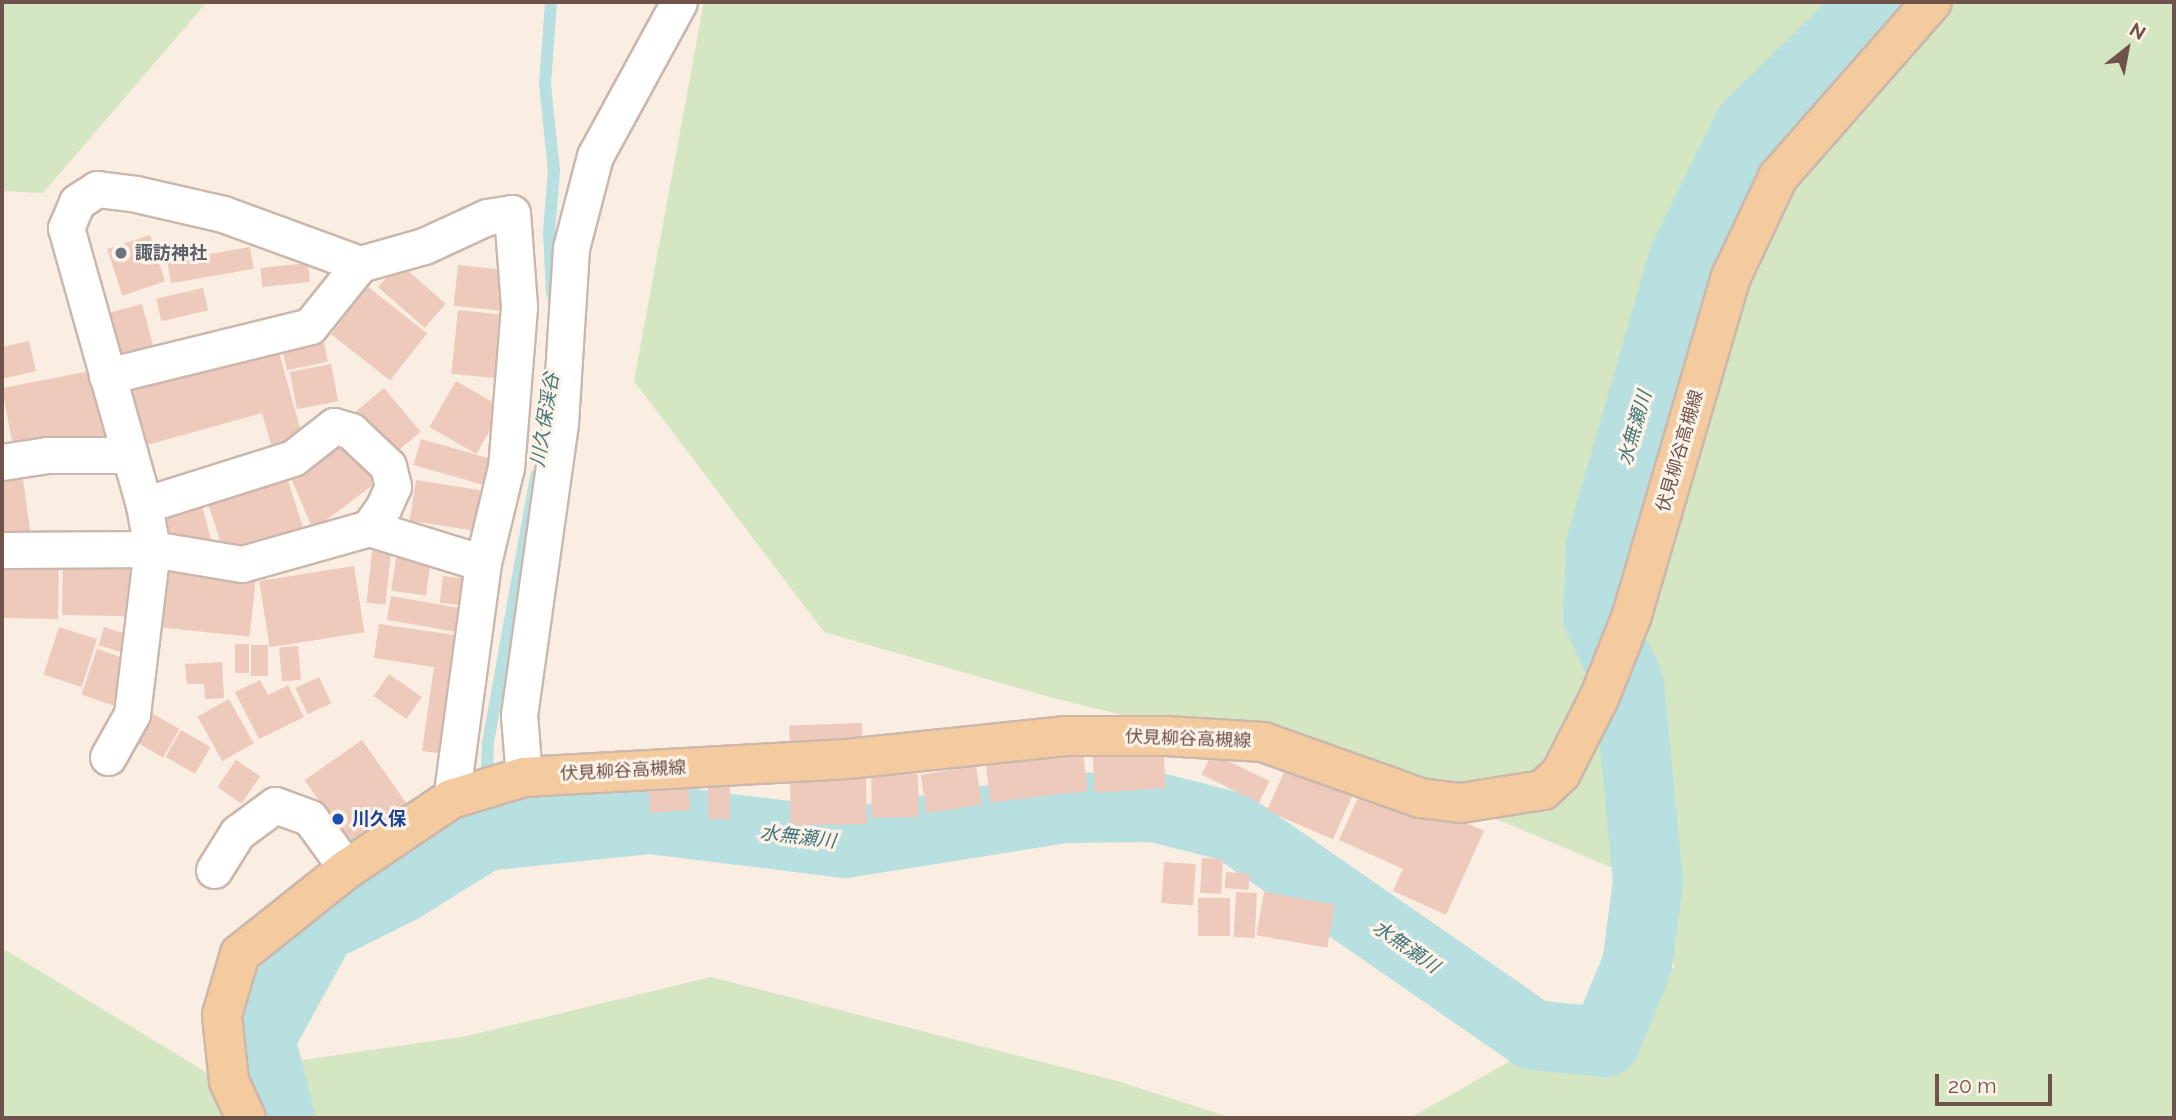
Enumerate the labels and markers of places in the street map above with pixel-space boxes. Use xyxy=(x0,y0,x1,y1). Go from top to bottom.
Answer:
place label: 諏訪神社 xyxy=(135,242,207,264)
marker: 諏訪神社 xyxy=(113,245,129,261)
place label: 川久保 xyxy=(352,808,406,830)
marker: 川久保 xyxy=(330,811,346,827)

